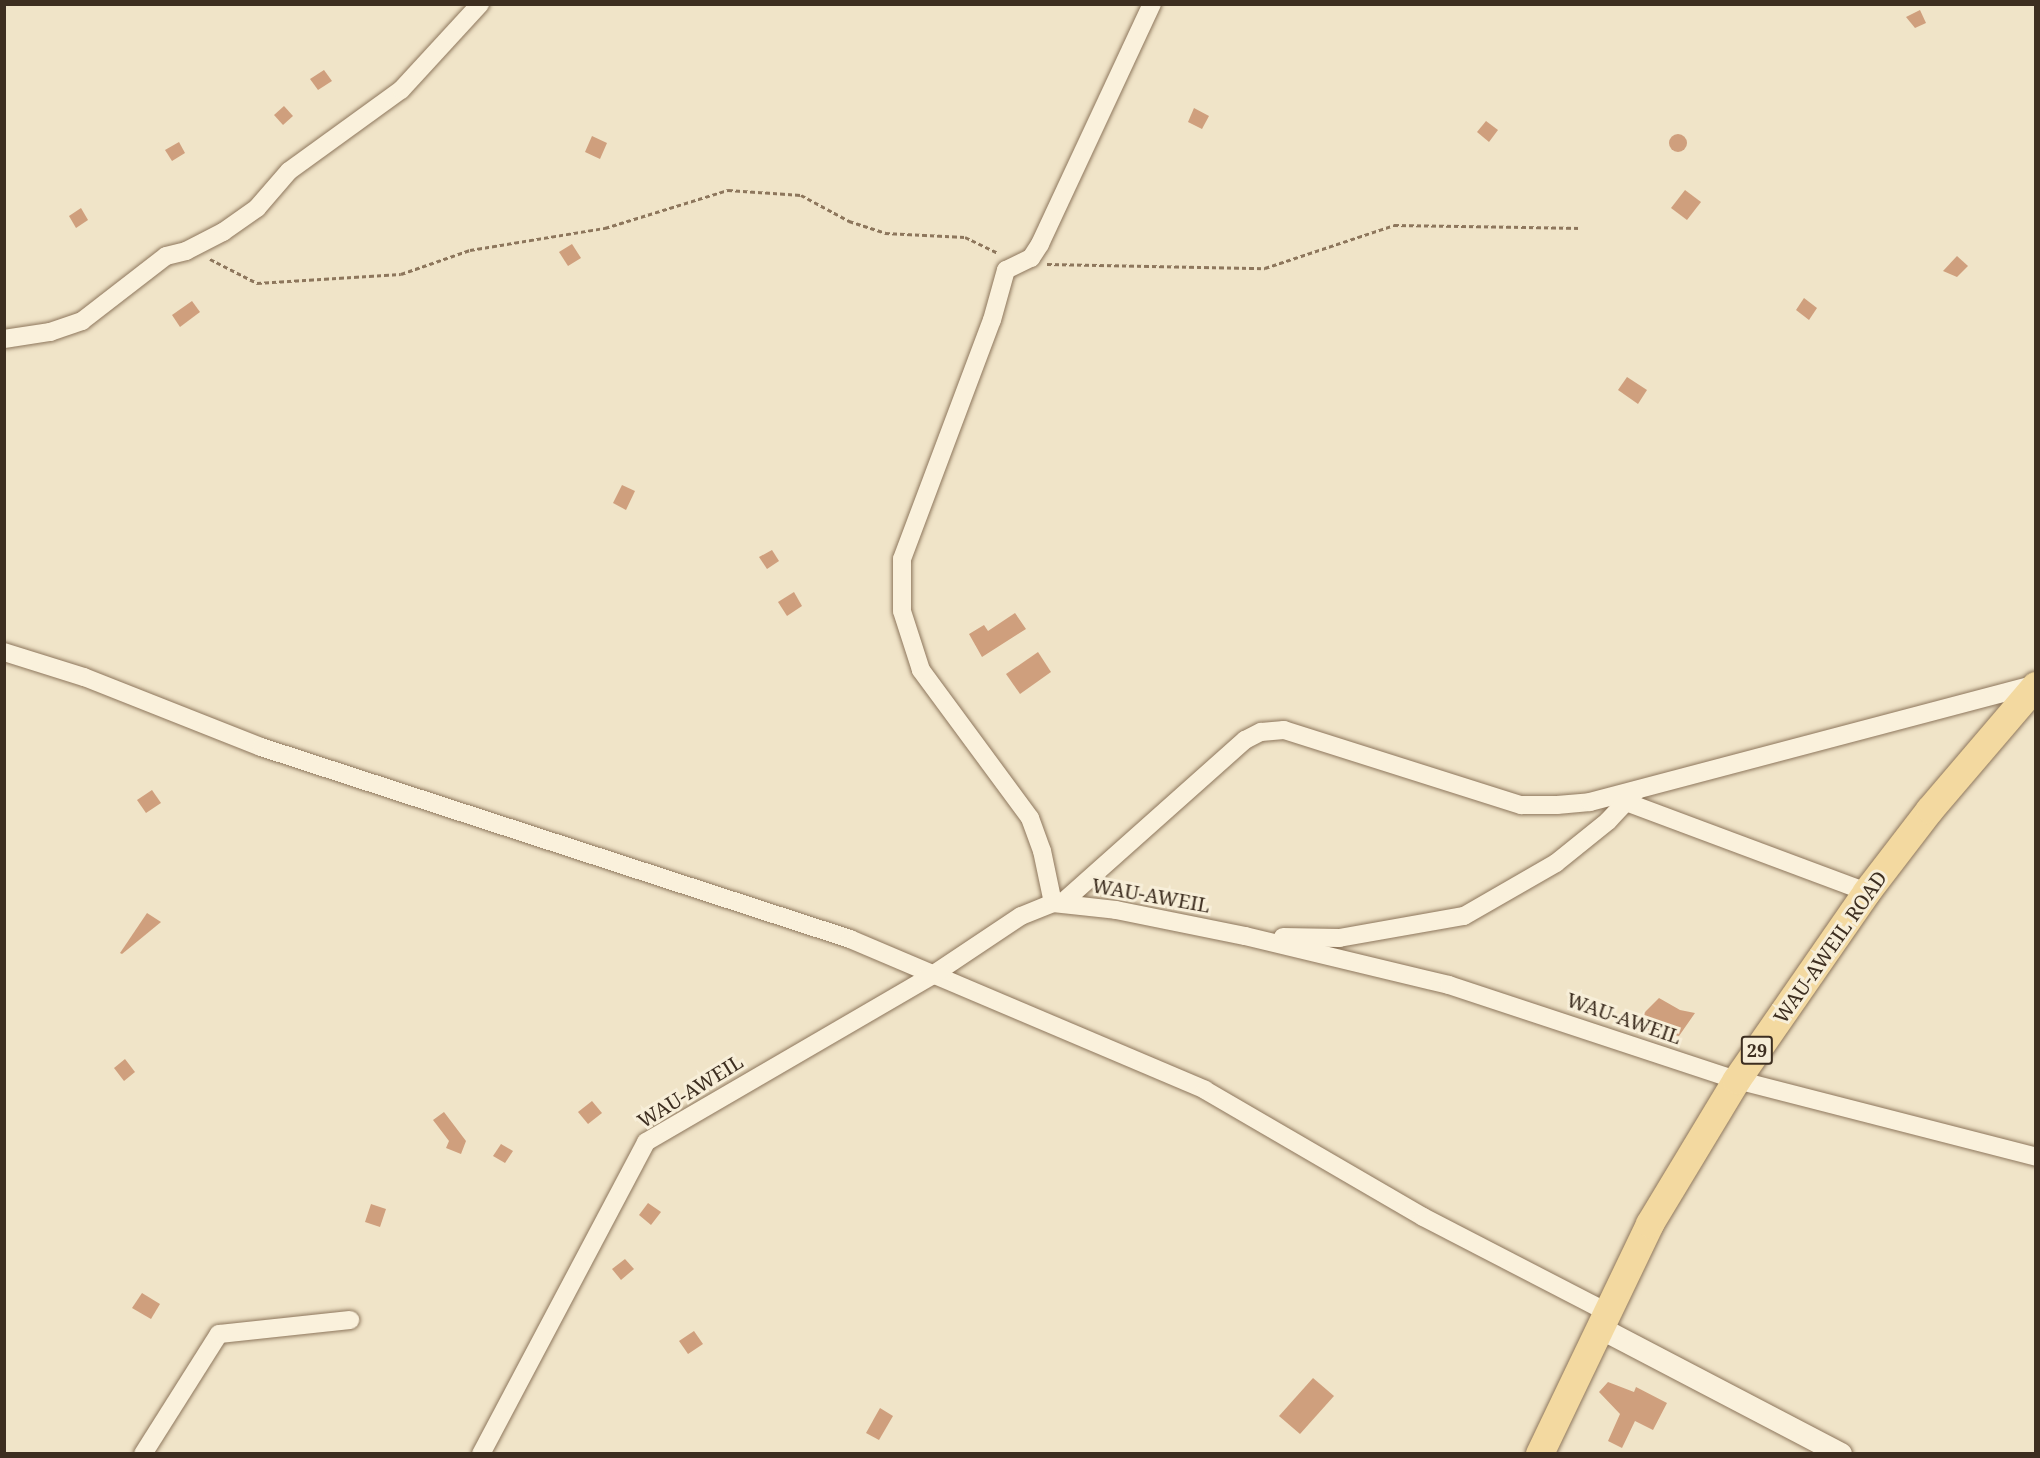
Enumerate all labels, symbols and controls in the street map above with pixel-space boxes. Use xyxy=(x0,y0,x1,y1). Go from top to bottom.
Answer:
street label: WAU-AWEIL ROAD xyxy=(1768,866,1892,1028)
street label: WAU-AWEIL xyxy=(1090,873,1212,917)
street label: WAU-AWEIL xyxy=(1564,987,1684,1049)
road number: 29 xyxy=(1740,1035,1774,1065)
street label: WAU-AWEIL xyxy=(633,1049,747,1133)

